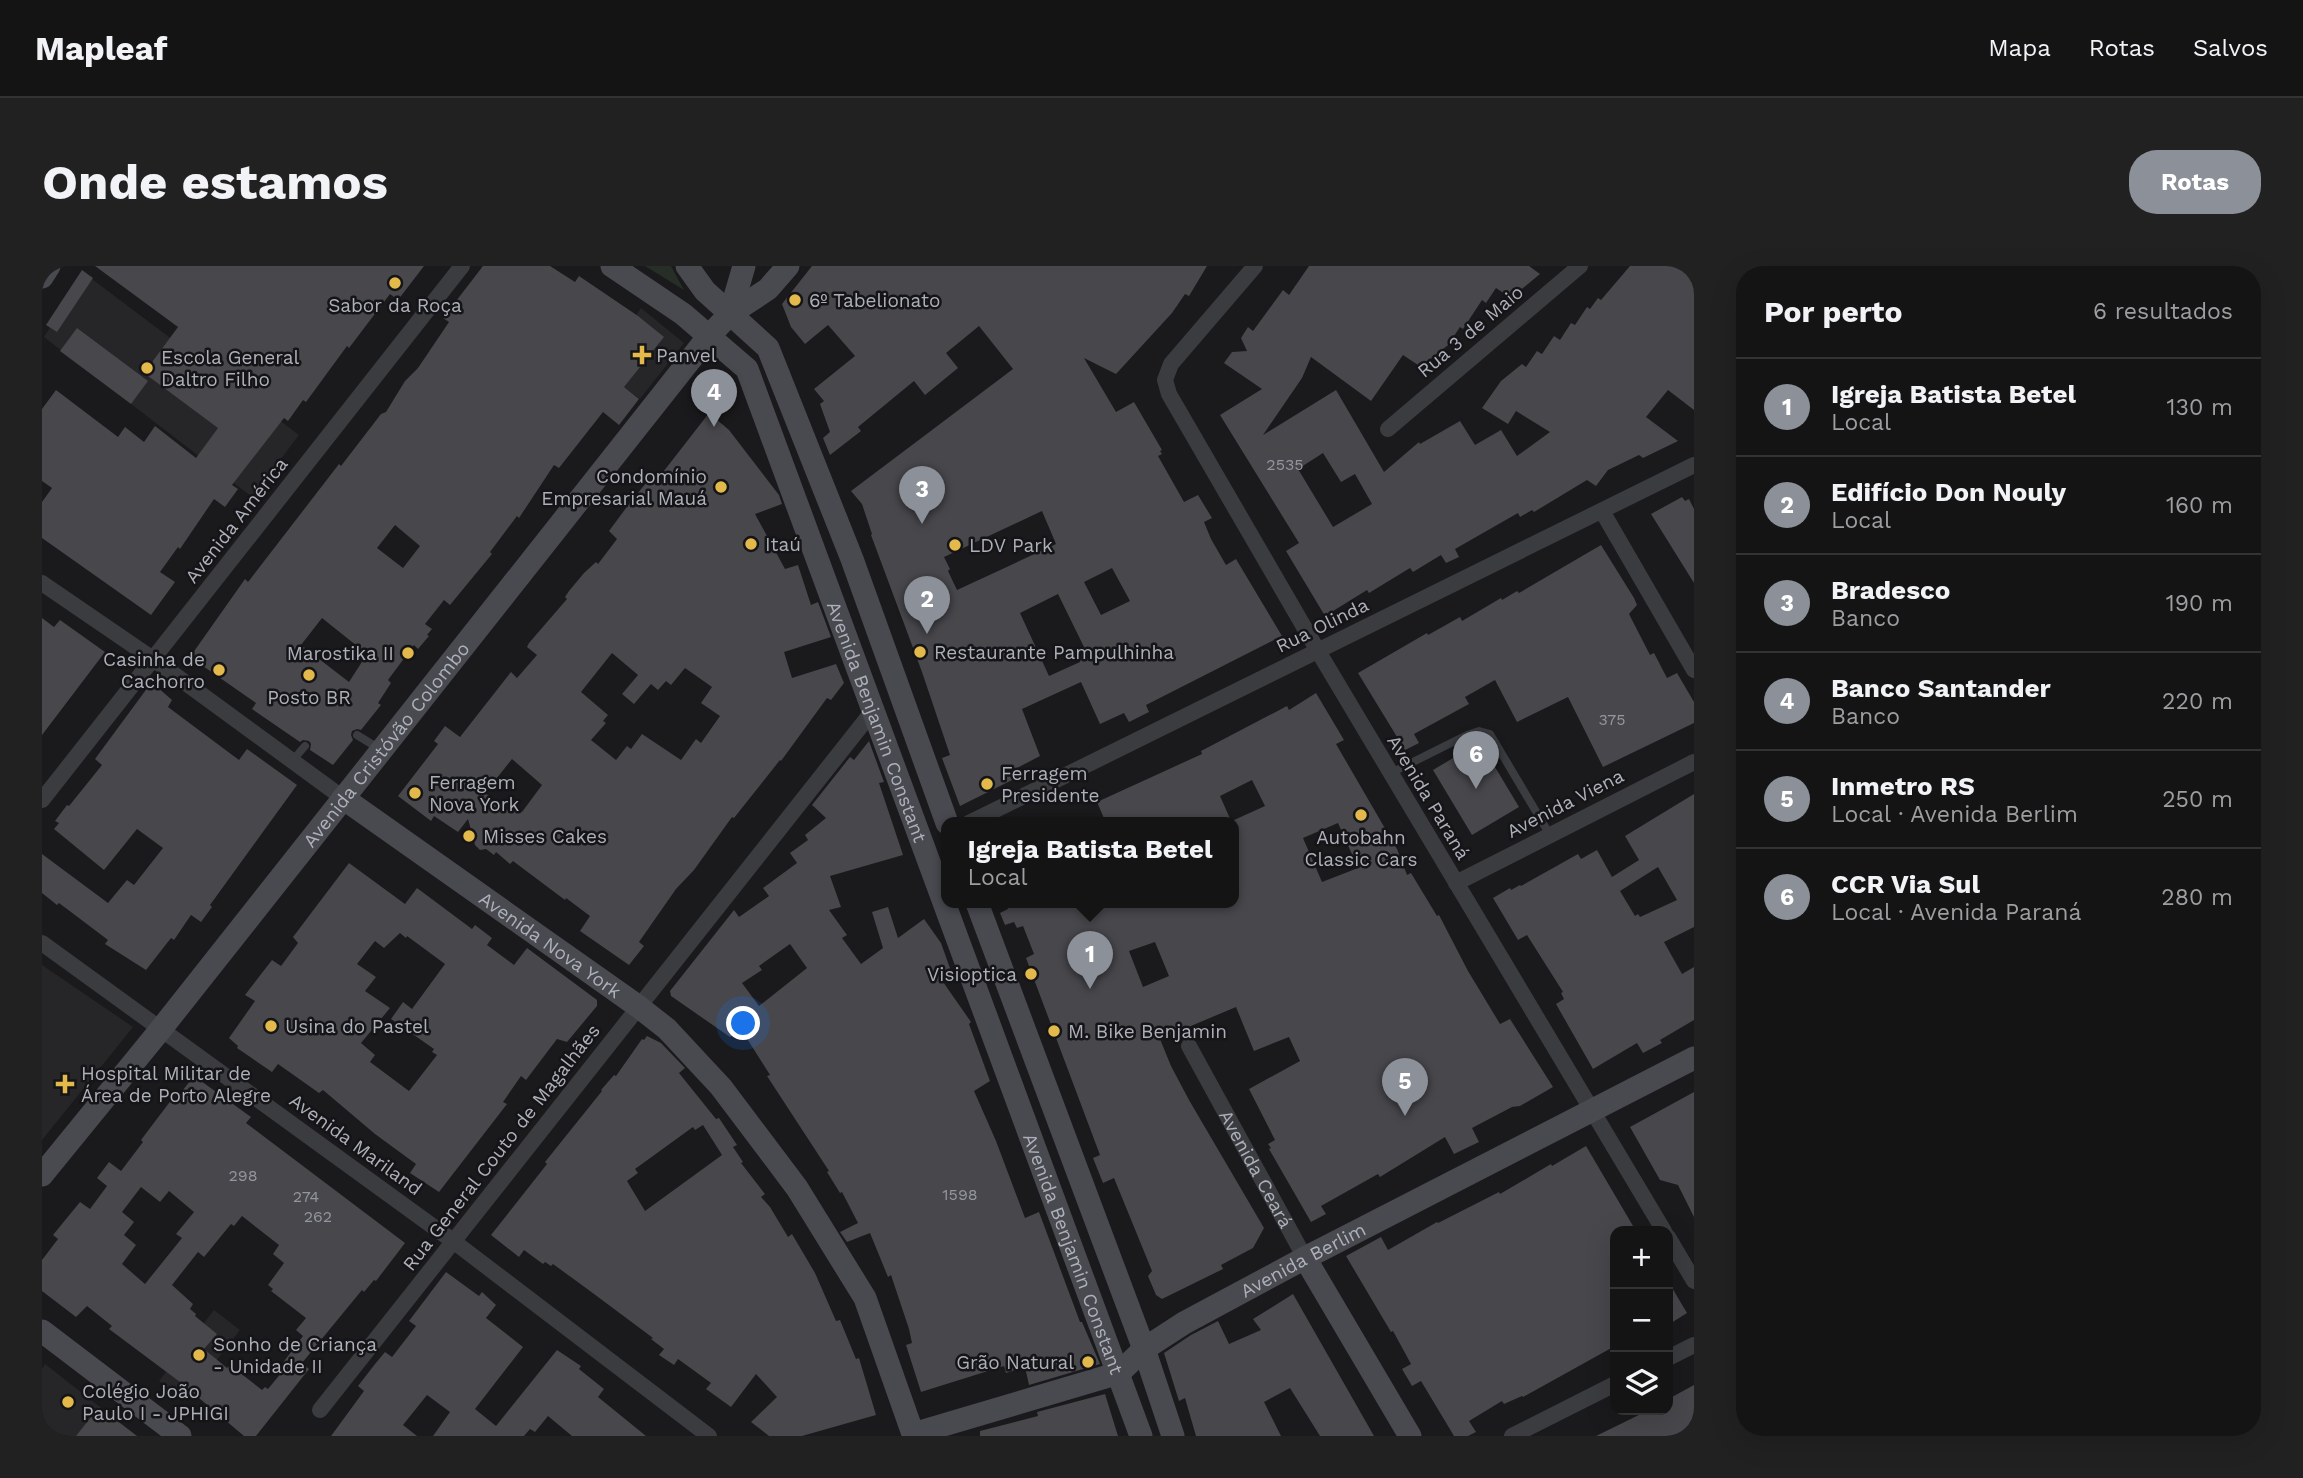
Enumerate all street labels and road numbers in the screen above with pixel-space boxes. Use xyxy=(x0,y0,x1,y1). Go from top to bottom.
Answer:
street label: Rua 3 de Maio xyxy=(1413,280,1528,382)
street label: Avenida América xyxy=(180,453,293,588)
street label: Rua Olinda xyxy=(1272,593,1373,658)
street label: Avenida Benjamin Constant xyxy=(822,598,932,846)
street label: Avenida Cristóvão Colombo xyxy=(298,638,474,852)
street label: Avenida Paraná xyxy=(1382,731,1475,864)
street label: Avenida Viena xyxy=(1503,764,1628,843)
street label: Avenida Nova York xyxy=(475,887,626,1003)
street label: Rua General Couto de Magalhães xyxy=(398,1019,605,1275)
street label: Avenida Mariland xyxy=(285,1089,426,1200)
street label: Avenida Ceará xyxy=(1214,1106,1297,1232)
street label: Avenida Benjamin Constant xyxy=(1018,1130,1128,1377)
street label: Avenida Berlim xyxy=(1236,1218,1370,1303)

